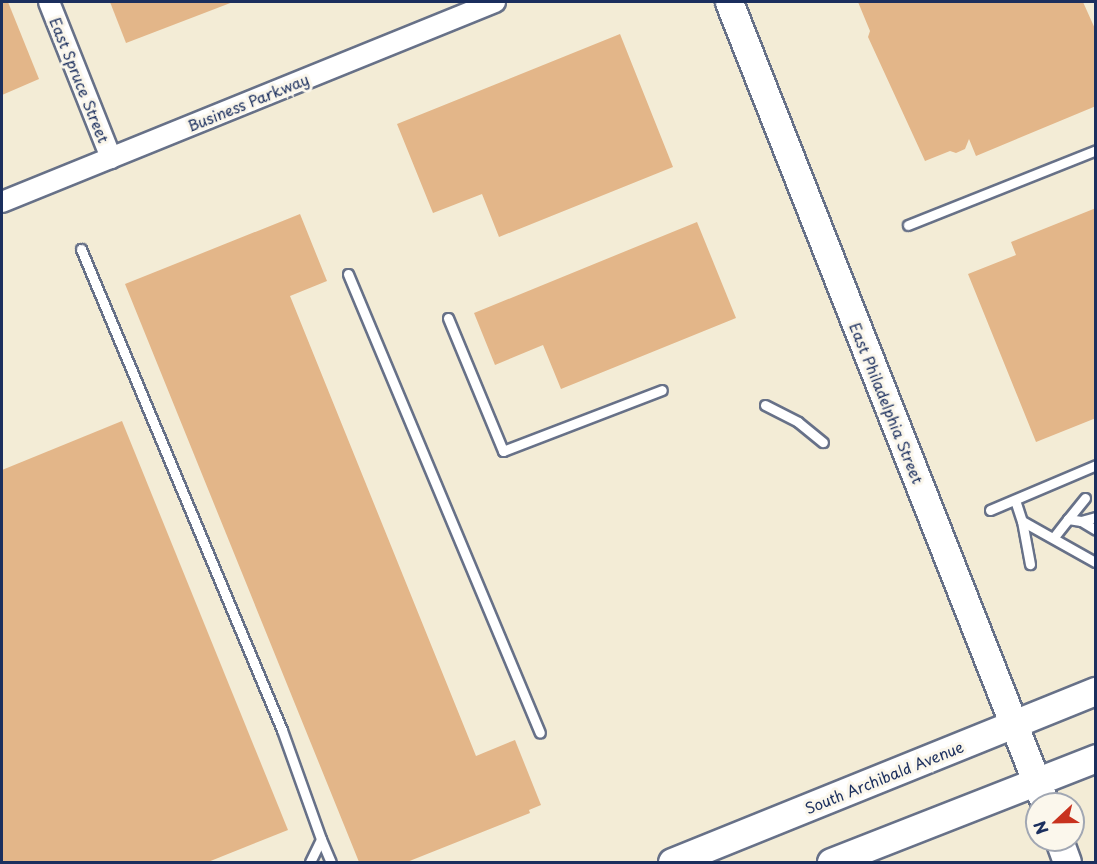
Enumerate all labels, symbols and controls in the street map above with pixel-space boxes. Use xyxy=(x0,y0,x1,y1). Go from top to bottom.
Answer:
street label: East Spruce Street xyxy=(46,14,114,146)
street label: Business Parkway xyxy=(184,69,312,135)
street label: East Philadelphia Street xyxy=(846,319,928,487)
street label: South Archibald Avenue xyxy=(801,736,967,818)
north arrow xyxy=(1025,792,1085,852)
text: N xyxy=(1027,818,1054,838)

